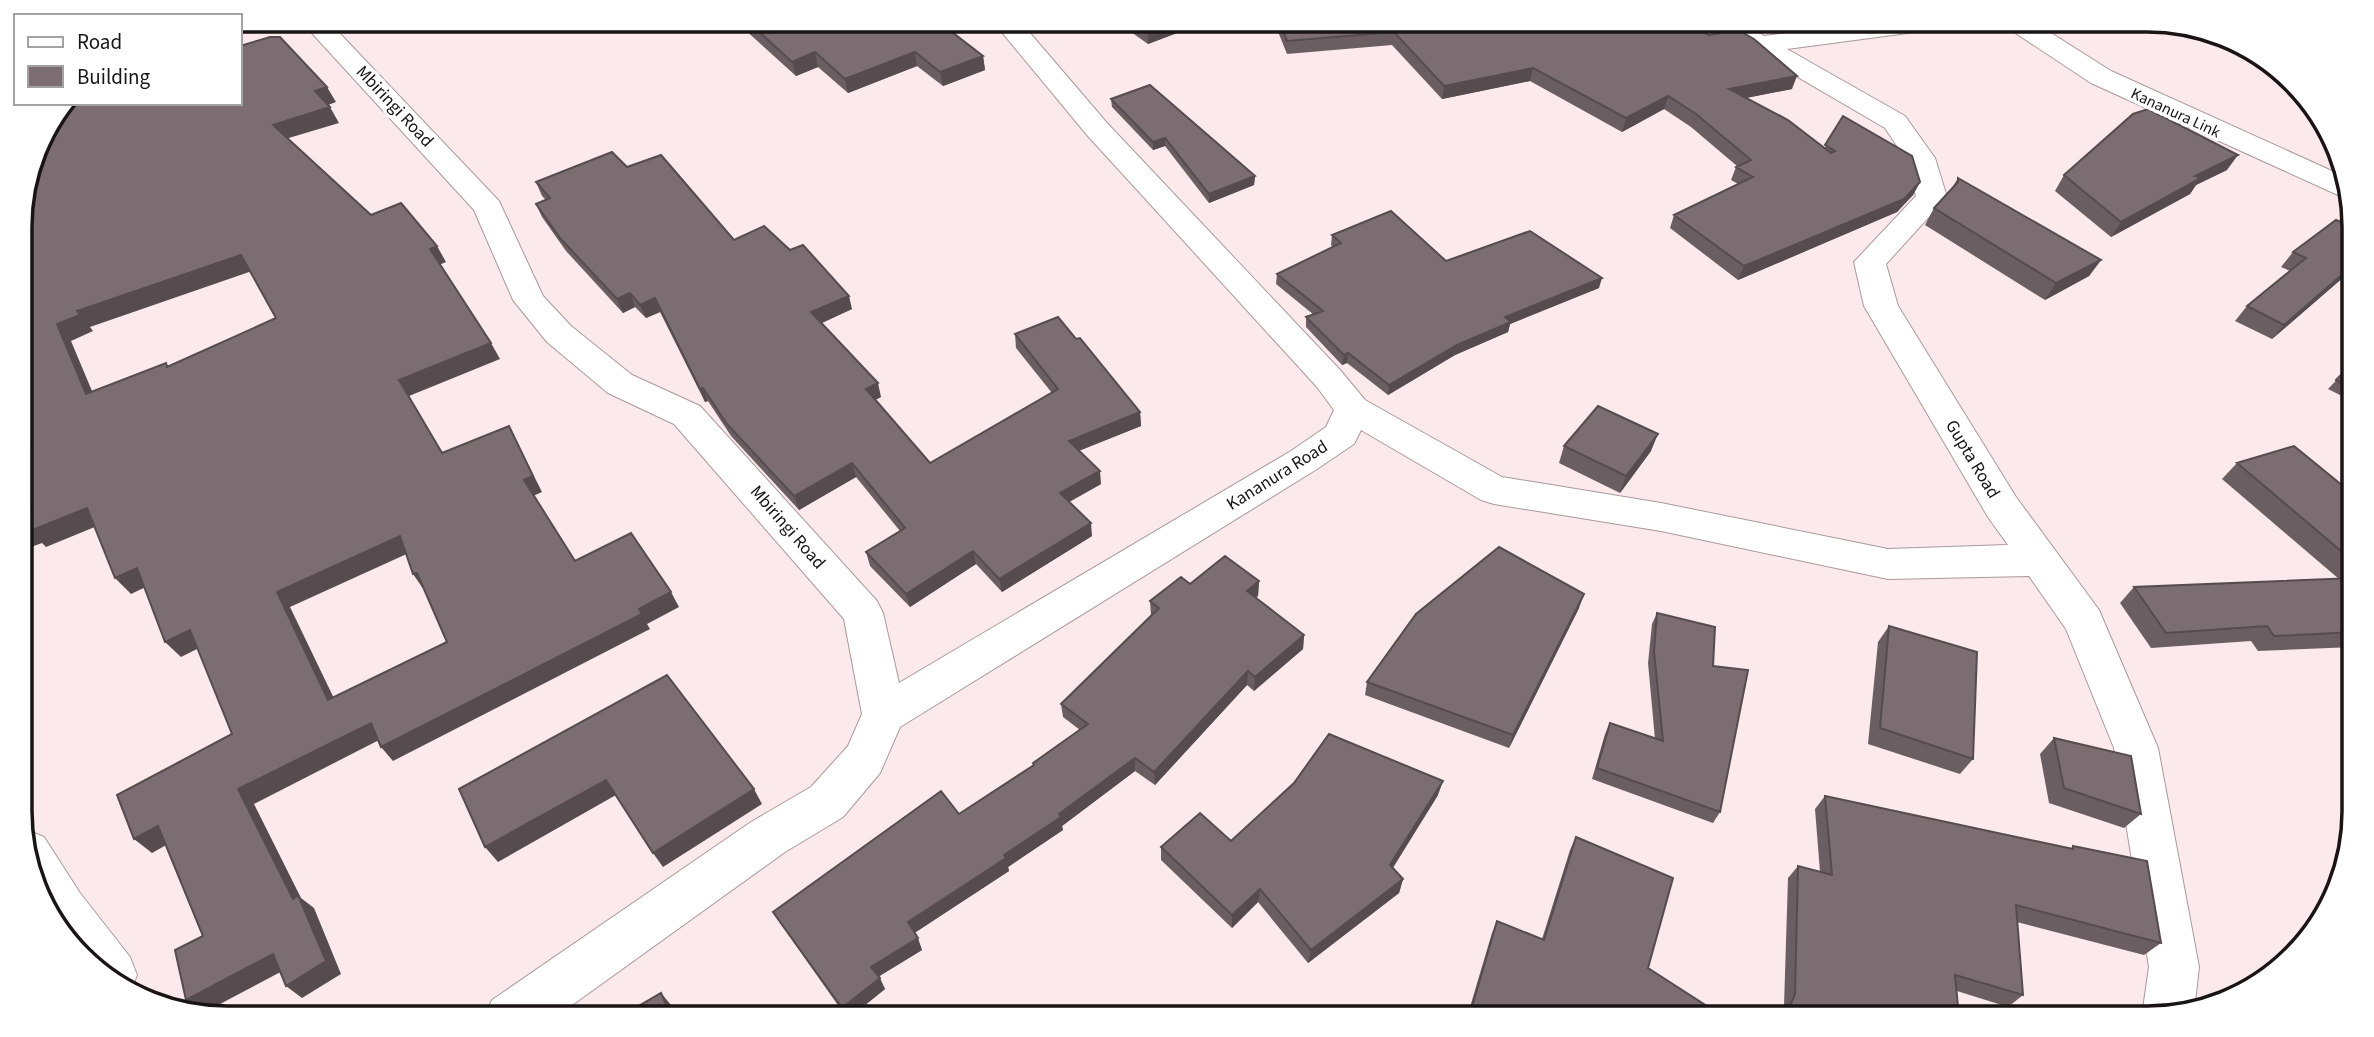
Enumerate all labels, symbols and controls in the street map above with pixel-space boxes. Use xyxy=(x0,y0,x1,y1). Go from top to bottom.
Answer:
legend xyxy=(14,14,242,105)
text: Road xyxy=(77,27,122,57)
street label: Mbiringi Road xyxy=(350,60,439,153)
text: Building xyxy=(77,62,151,92)
street label: Kananura Link xyxy=(2127,83,2224,143)
street label: Gupta Road xyxy=(1939,415,2006,503)
street label: Kananura Road xyxy=(1222,434,1333,517)
street label: Mbiringi Road xyxy=(744,480,831,575)

